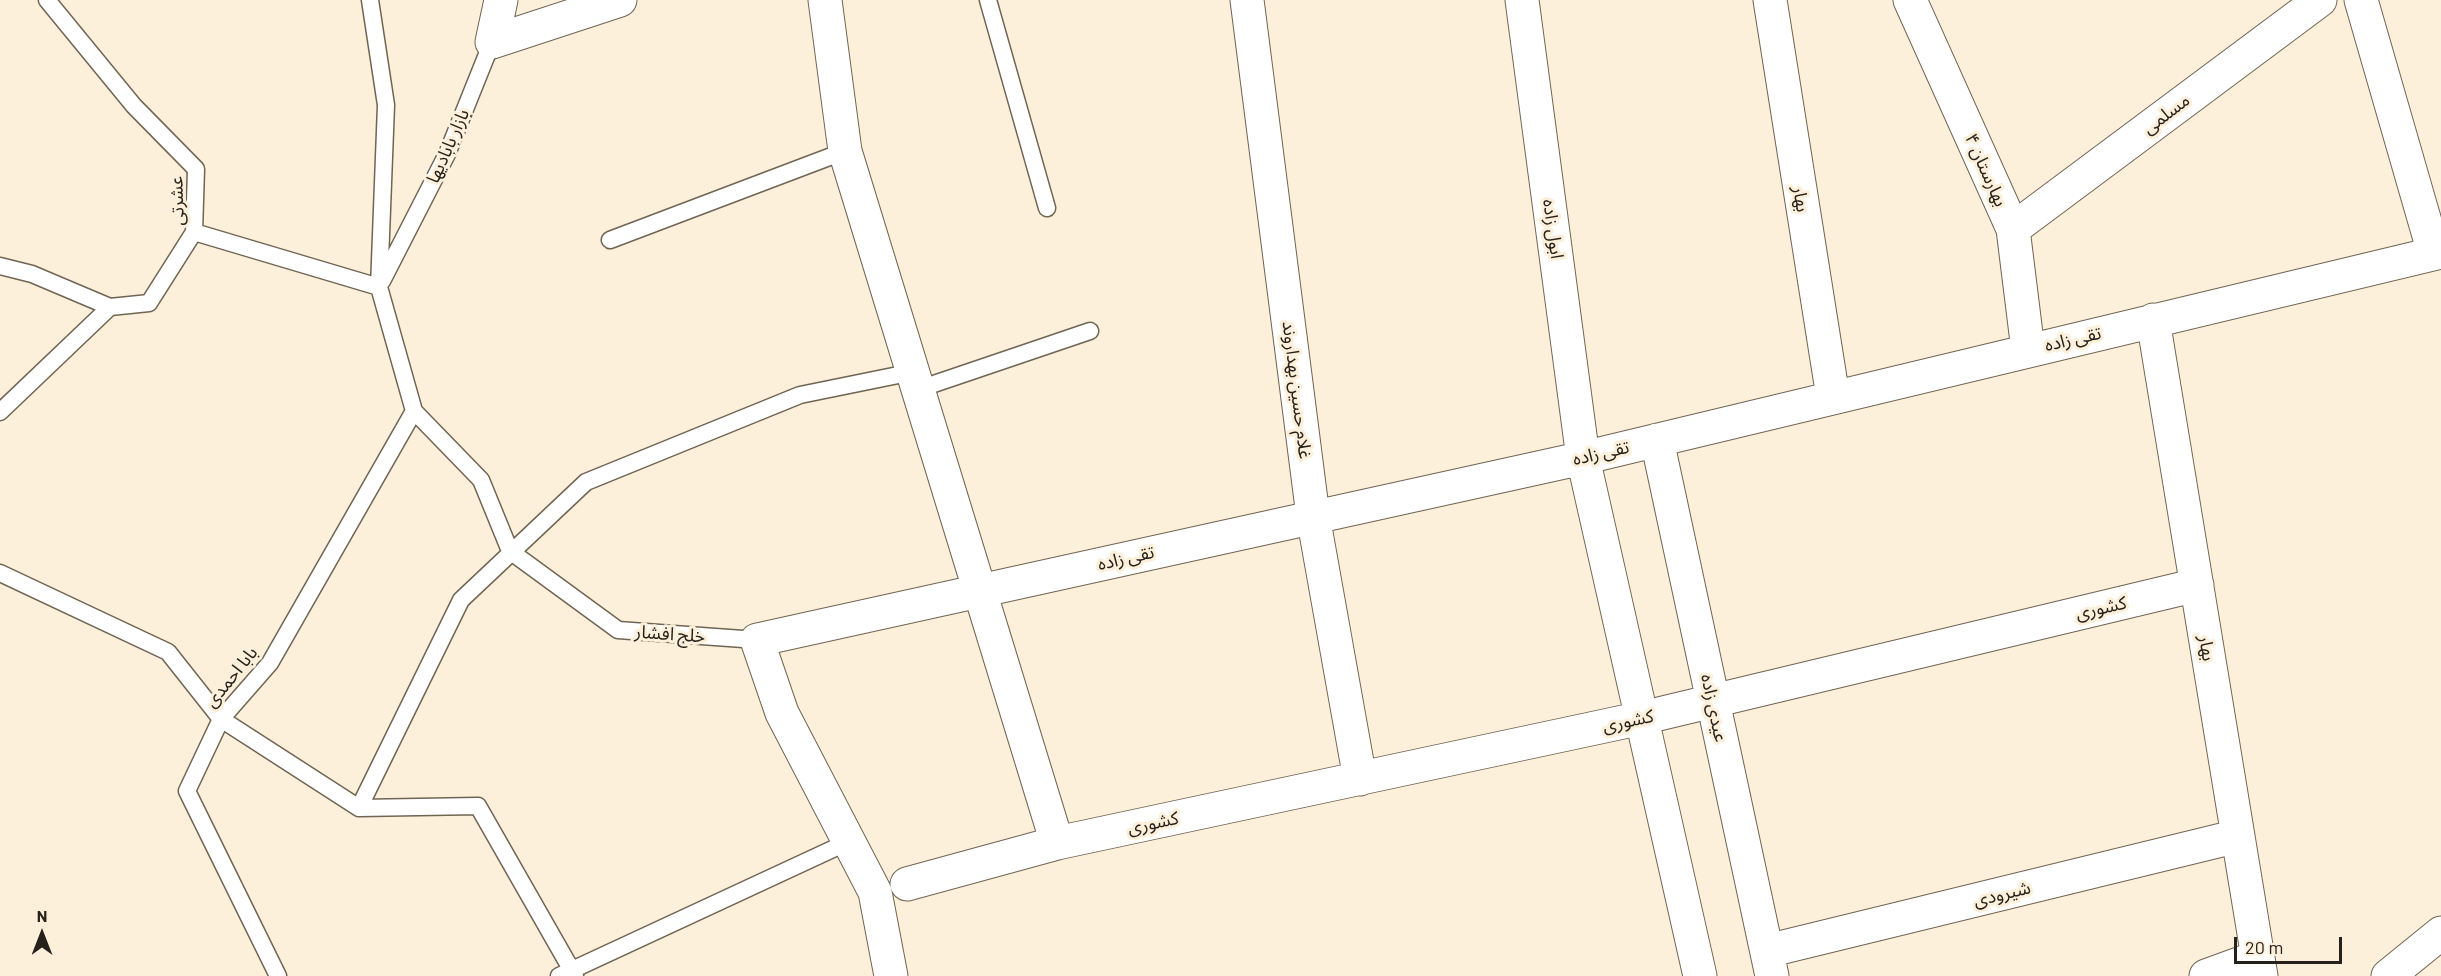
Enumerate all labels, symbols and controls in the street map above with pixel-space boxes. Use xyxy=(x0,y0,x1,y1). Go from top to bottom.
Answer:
street label: مسلمی xyxy=(2138,89,2194,139)
street label: بازار بابادیها xyxy=(422,105,474,187)
street label: بهارستان ۴ xyxy=(1960,130,2012,210)
street label: عشرتی xyxy=(165,176,189,226)
street label: بهار xyxy=(1788,185,1814,213)
street label: ابول زاده xyxy=(1538,198,1568,260)
street label: غلام حسین بهداروند xyxy=(1278,320,1316,460)
street label: تقی زاده xyxy=(2043,322,2103,356)
street label: تقی زاده xyxy=(1571,436,1631,470)
street label: تقی زاده xyxy=(1096,541,1156,575)
street label: کشوری xyxy=(2073,592,2129,624)
street label: خلج افشار xyxy=(634,621,706,647)
street label: بهار xyxy=(2194,634,2220,662)
street label: بابا احمدی xyxy=(200,642,262,712)
street label: عیدی زاده xyxy=(1696,672,1732,744)
street label: کشوری xyxy=(1601,705,1655,737)
street label: کشوری xyxy=(1126,807,1180,839)
street label: شیرودی xyxy=(1971,876,2033,912)
north arrow xyxy=(12,904,72,964)
text: N xyxy=(37,906,47,925)
scale bar xyxy=(2237,925,2345,963)
text: 20 m xyxy=(2245,936,2283,958)

